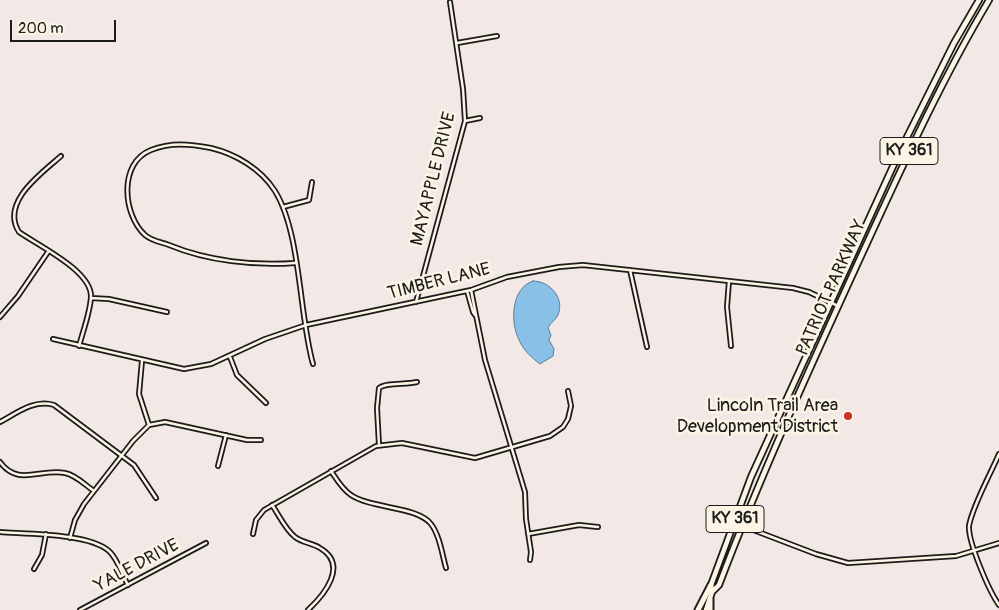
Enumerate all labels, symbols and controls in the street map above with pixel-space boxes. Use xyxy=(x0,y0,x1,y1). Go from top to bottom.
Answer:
scale bar xyxy=(12,10,119,42)
text: 200 m xyxy=(18,19,63,38)
street label: MAYAPPLE DRIVE xyxy=(407,110,461,248)
road number: KY 361 xyxy=(880,138,938,164)
street label: PATRIOT PARKWAY xyxy=(792,217,872,359)
street label: TIMBER LANE xyxy=(385,259,493,305)
place label: Lincoln Trail Area Development District xyxy=(677,395,838,438)
marker: Lincoln Trail Area Development District xyxy=(842,410,854,422)
road number: KY 361 xyxy=(706,506,764,532)
street label: YALE DRIVE xyxy=(91,535,183,597)

